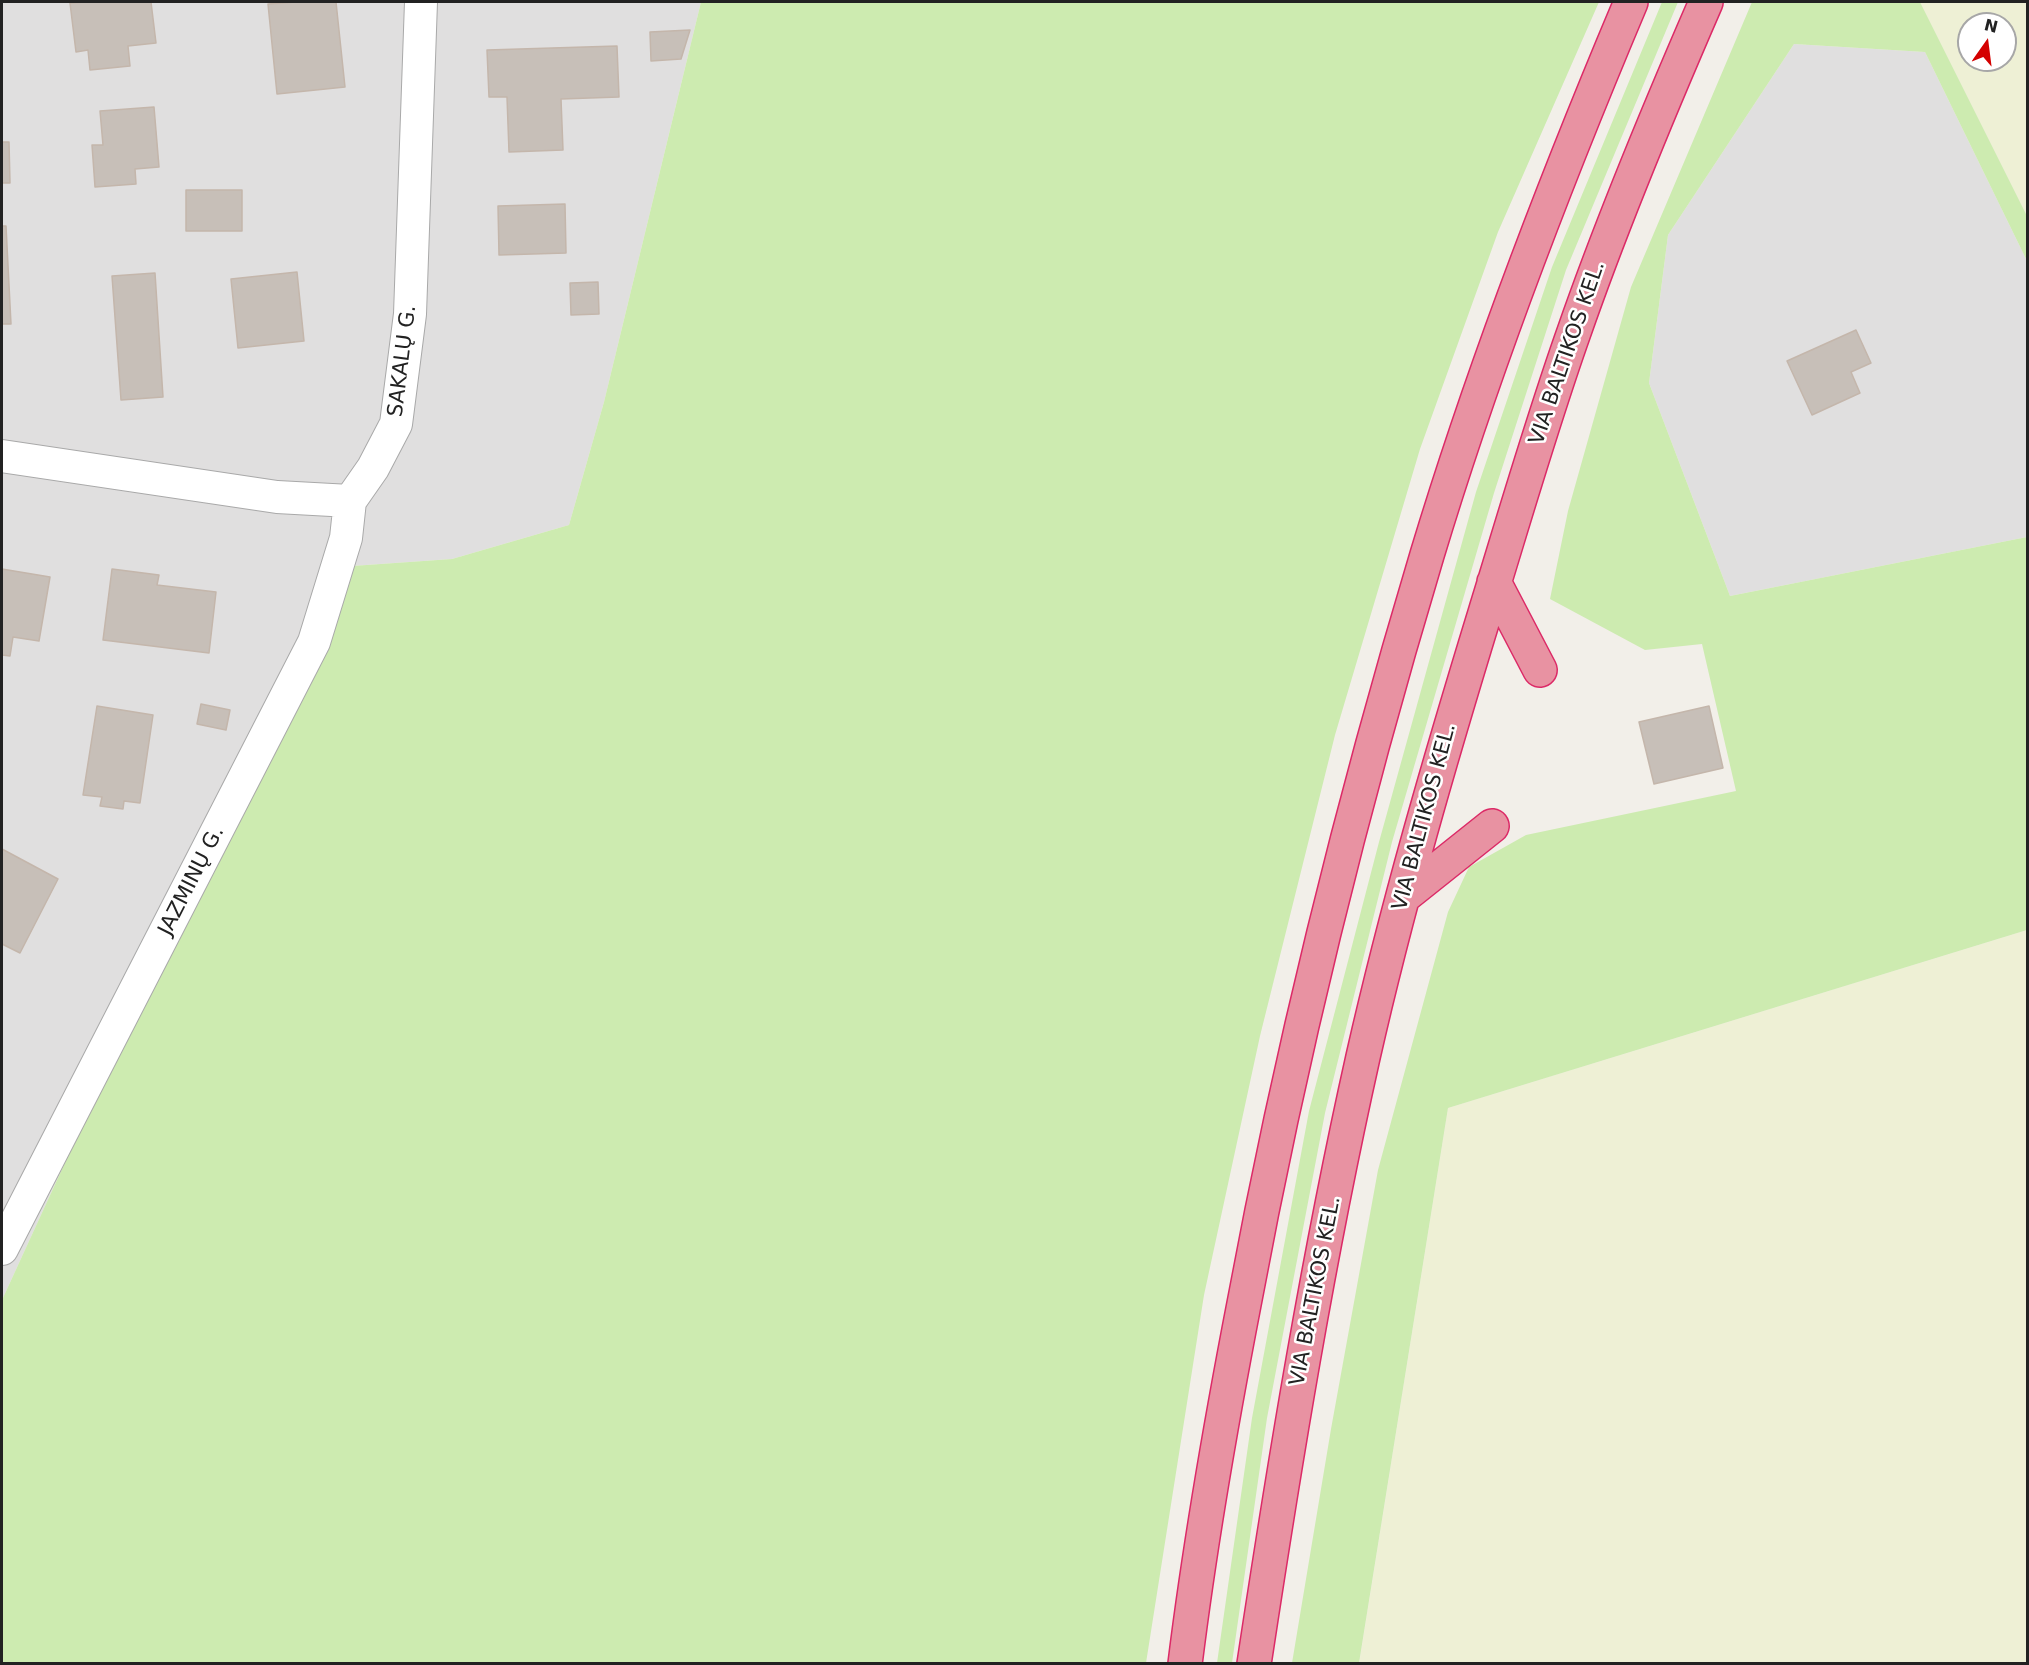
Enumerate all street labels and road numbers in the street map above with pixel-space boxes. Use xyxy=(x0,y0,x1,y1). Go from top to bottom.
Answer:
street label: VIA BALTIKOS KEL. xyxy=(1525,258,1611,448)
street label: SAKALŲ G. xyxy=(384,304,422,418)
street label: VIA BALTIKOS KEL. xyxy=(1388,721,1462,913)
street label: JAZMINŲ G. xyxy=(154,822,230,940)
street label: VIA BALTIKOS KEL. xyxy=(1285,1194,1347,1388)

